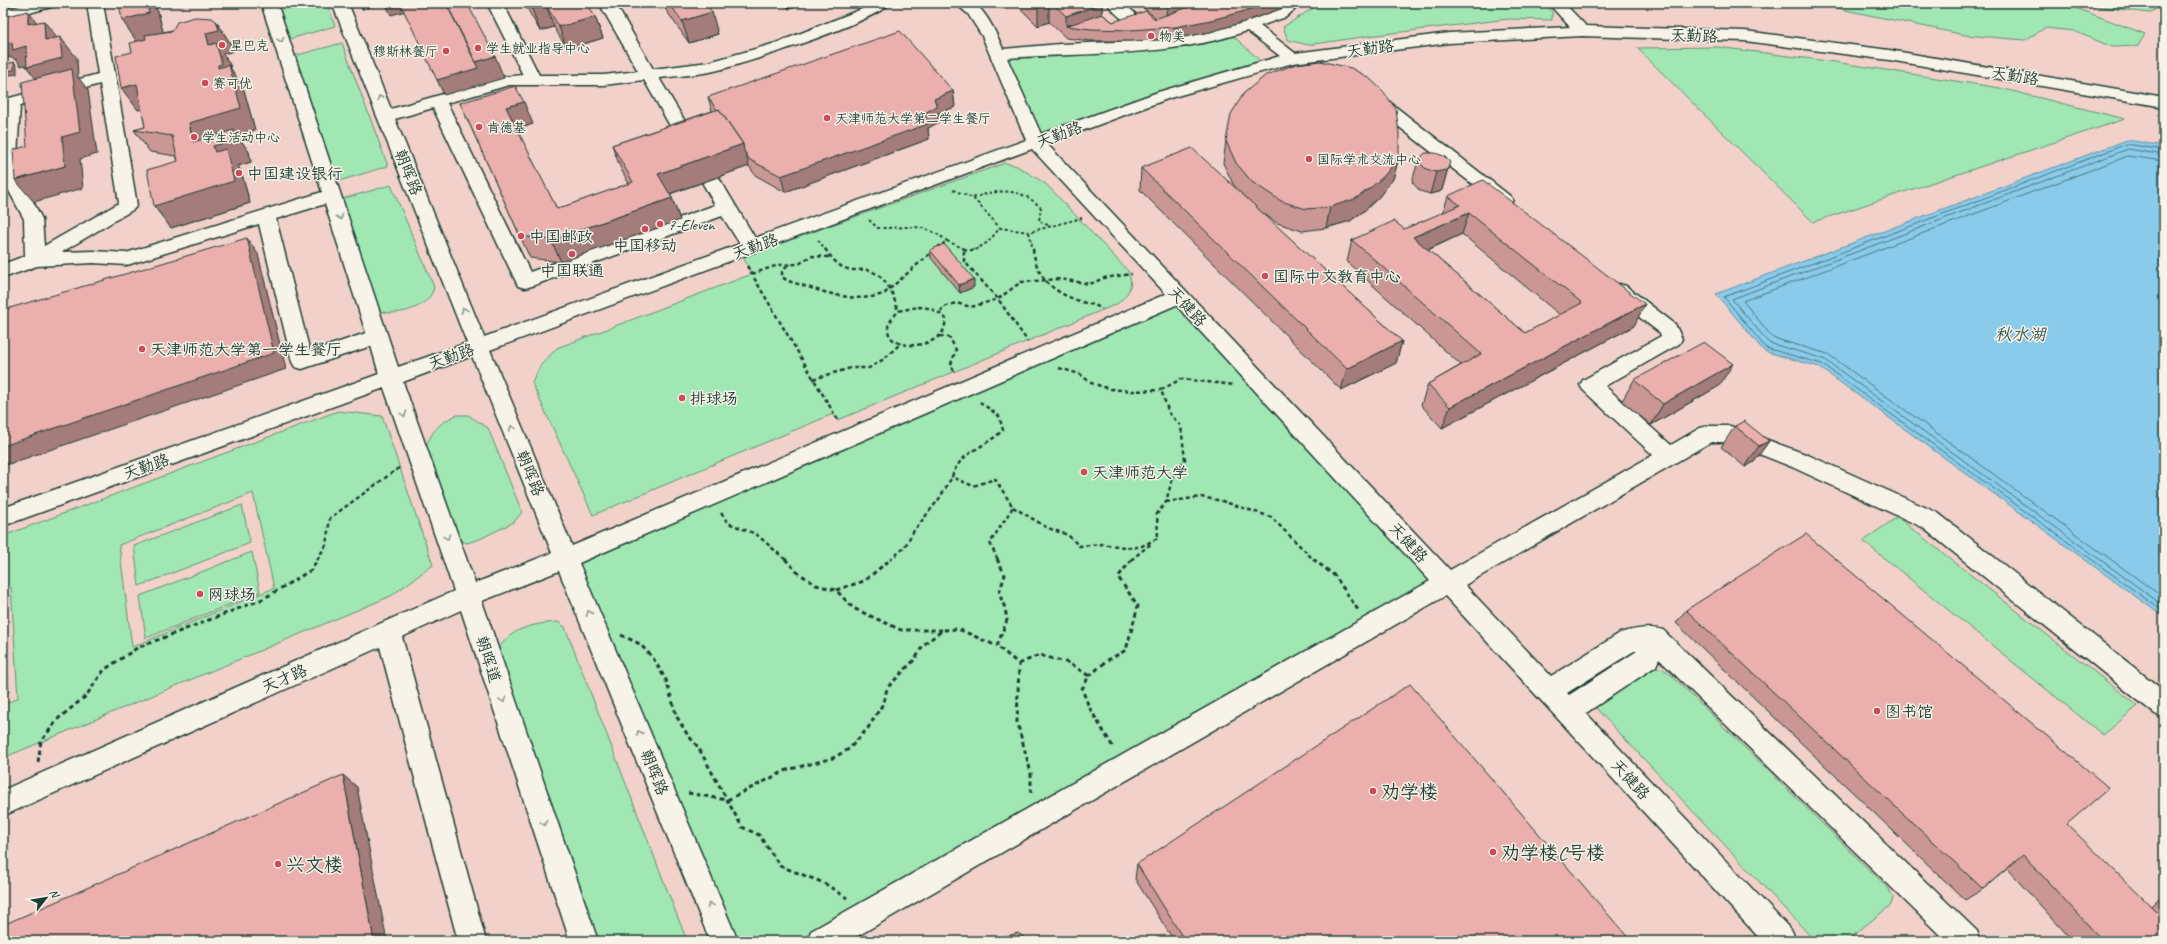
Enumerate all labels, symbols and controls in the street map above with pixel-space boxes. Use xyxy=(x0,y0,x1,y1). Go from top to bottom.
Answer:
street label: 天勤路 xyxy=(1670,25,1718,47)
place label: 物美 xyxy=(1159,29,1185,45)
marker: 物美 xyxy=(1146,31,1156,41)
one-way arrow xyxy=(276,36,285,43)
street label: 天勤路 xyxy=(1345,36,1395,62)
place label: 星巴克 xyxy=(230,38,269,54)
marker: 星巴克 xyxy=(217,40,227,50)
place label: 学生就业指导中心 xyxy=(486,41,590,57)
marker: 学生就业指导中心 xyxy=(473,43,483,53)
place label: 穆斯林餐厅 xyxy=(373,44,438,60)
marker: 穆斯林餐厅 xyxy=(441,46,451,56)
street label: 天勤路 xyxy=(1990,62,2040,90)
place label: 赛可优 xyxy=(213,76,252,92)
marker: 赛可优 xyxy=(200,78,210,88)
one-way arrow xyxy=(376,95,384,102)
place label: 天津师范大学第二学生餐厅 xyxy=(835,111,991,127)
marker: 天津师范大学第二学生餐厅 xyxy=(822,113,832,123)
street label: 天勤路 xyxy=(1033,117,1085,153)
place label: 肯德基 xyxy=(487,120,526,136)
marker: 肯德基 xyxy=(474,122,484,132)
place label: 学生活动中心 xyxy=(202,130,280,146)
marker: 学生活动中心 xyxy=(189,132,199,142)
street label: 朝晖路 xyxy=(390,146,426,198)
place label: 国际学术交流中心 xyxy=(1317,152,1421,168)
marker: 国际学术交流中心 xyxy=(1304,154,1314,164)
place label: 中国建设银行 xyxy=(247,164,343,184)
marker: 中国建设银行 xyxy=(234,168,244,178)
one-way arrow xyxy=(335,213,344,220)
place label: 7-Eleven xyxy=(668,215,715,235)
marker: 7-Eleven xyxy=(655,219,665,229)
marker: 中国移动 xyxy=(640,224,650,234)
place label: 中国邮政 xyxy=(529,227,593,247)
street label: 天勤路 xyxy=(729,229,781,265)
marker: 中国邮政 xyxy=(516,231,526,241)
place label: 中国移动 xyxy=(613,236,677,256)
marker: 中国联通 xyxy=(567,249,577,259)
place label: 中国联通 xyxy=(540,261,604,281)
place label: 国际中文教育中心 xyxy=(1273,267,1401,287)
marker: 国际中文教育中心 xyxy=(1260,271,1270,281)
street label: 天健路 xyxy=(1164,282,1211,331)
one-way arrow xyxy=(461,306,469,314)
water label: 秋水湖 xyxy=(1995,324,2047,345)
street label: 天勤路 xyxy=(425,339,477,375)
place label: 天津师范大学第一学生餐厅 xyxy=(150,340,342,360)
marker: 天津师范大学第一学生餐厅 xyxy=(137,344,147,354)
place label: 排球场 xyxy=(690,389,738,409)
marker: 排球场 xyxy=(677,393,687,403)
one-way arrow xyxy=(399,411,407,418)
one-way arrow xyxy=(509,425,517,432)
street label: 朝晖路 xyxy=(511,447,549,499)
street label: 天勤路 xyxy=(120,449,172,485)
place label: 天津师范大学 xyxy=(1092,463,1188,483)
marker: 天津师范大学 xyxy=(1079,467,1089,477)
street label: 天健路 xyxy=(1385,518,1432,567)
one-way arrow xyxy=(443,533,451,540)
place label: 网球场 xyxy=(208,585,256,605)
marker: 网球场 xyxy=(195,589,205,599)
one-way arrow xyxy=(586,609,594,617)
street label: 朝晖道 xyxy=(471,633,505,685)
street label: 天才路 xyxy=(258,660,310,698)
one-way arrow xyxy=(498,696,507,703)
place label: 图书馆 xyxy=(1885,702,1933,722)
marker: 图书馆 xyxy=(1872,706,1882,716)
one-way arrow xyxy=(635,730,643,737)
street label: 朝晖路 xyxy=(636,746,672,798)
street label: 天健路 xyxy=(1607,755,1654,804)
place label: 劝学楼 xyxy=(1381,780,1438,804)
marker: 劝学楼 xyxy=(1368,786,1378,796)
one-way arrow xyxy=(539,819,548,826)
place label: 劝学楼C号楼 xyxy=(1501,841,1605,865)
marker: 劝学楼C号楼 xyxy=(1488,847,1498,857)
place label: 兴文楼 xyxy=(286,853,343,877)
marker: 兴文楼 xyxy=(273,859,283,869)
north arrow xyxy=(26,878,66,918)
text: N xyxy=(47,886,63,901)
one-way arrow xyxy=(706,901,714,908)

